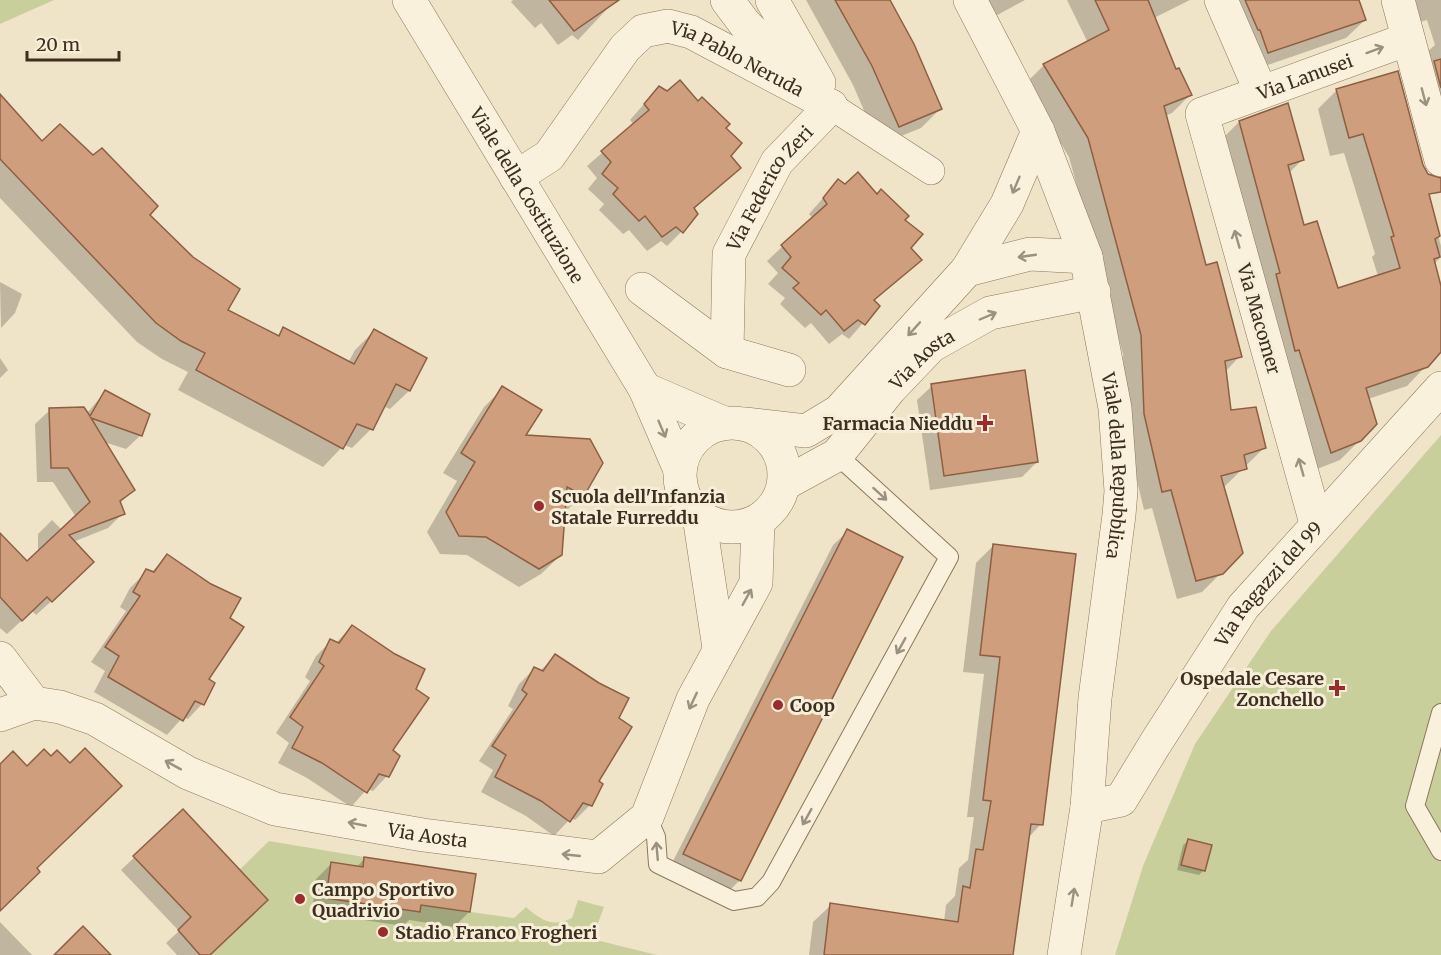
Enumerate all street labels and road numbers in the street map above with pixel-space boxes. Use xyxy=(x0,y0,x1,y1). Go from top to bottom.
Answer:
street label: Via Pablo Neruda xyxy=(667,15,808,101)
street label: Via Lanusei xyxy=(1253,49,1356,105)
street label: Viale della Costituzione xyxy=(465,102,589,287)
street label: Via Federico Zeri xyxy=(721,120,818,255)
street label: Via Macomer xyxy=(1232,260,1286,377)
street label: Via Aosta xyxy=(884,324,958,395)
street label: Viale della Repubblica xyxy=(1097,370,1133,561)
street label: Via Ragazzi del 99 xyxy=(1209,516,1327,651)
street label: Via Aosta xyxy=(385,817,469,852)

